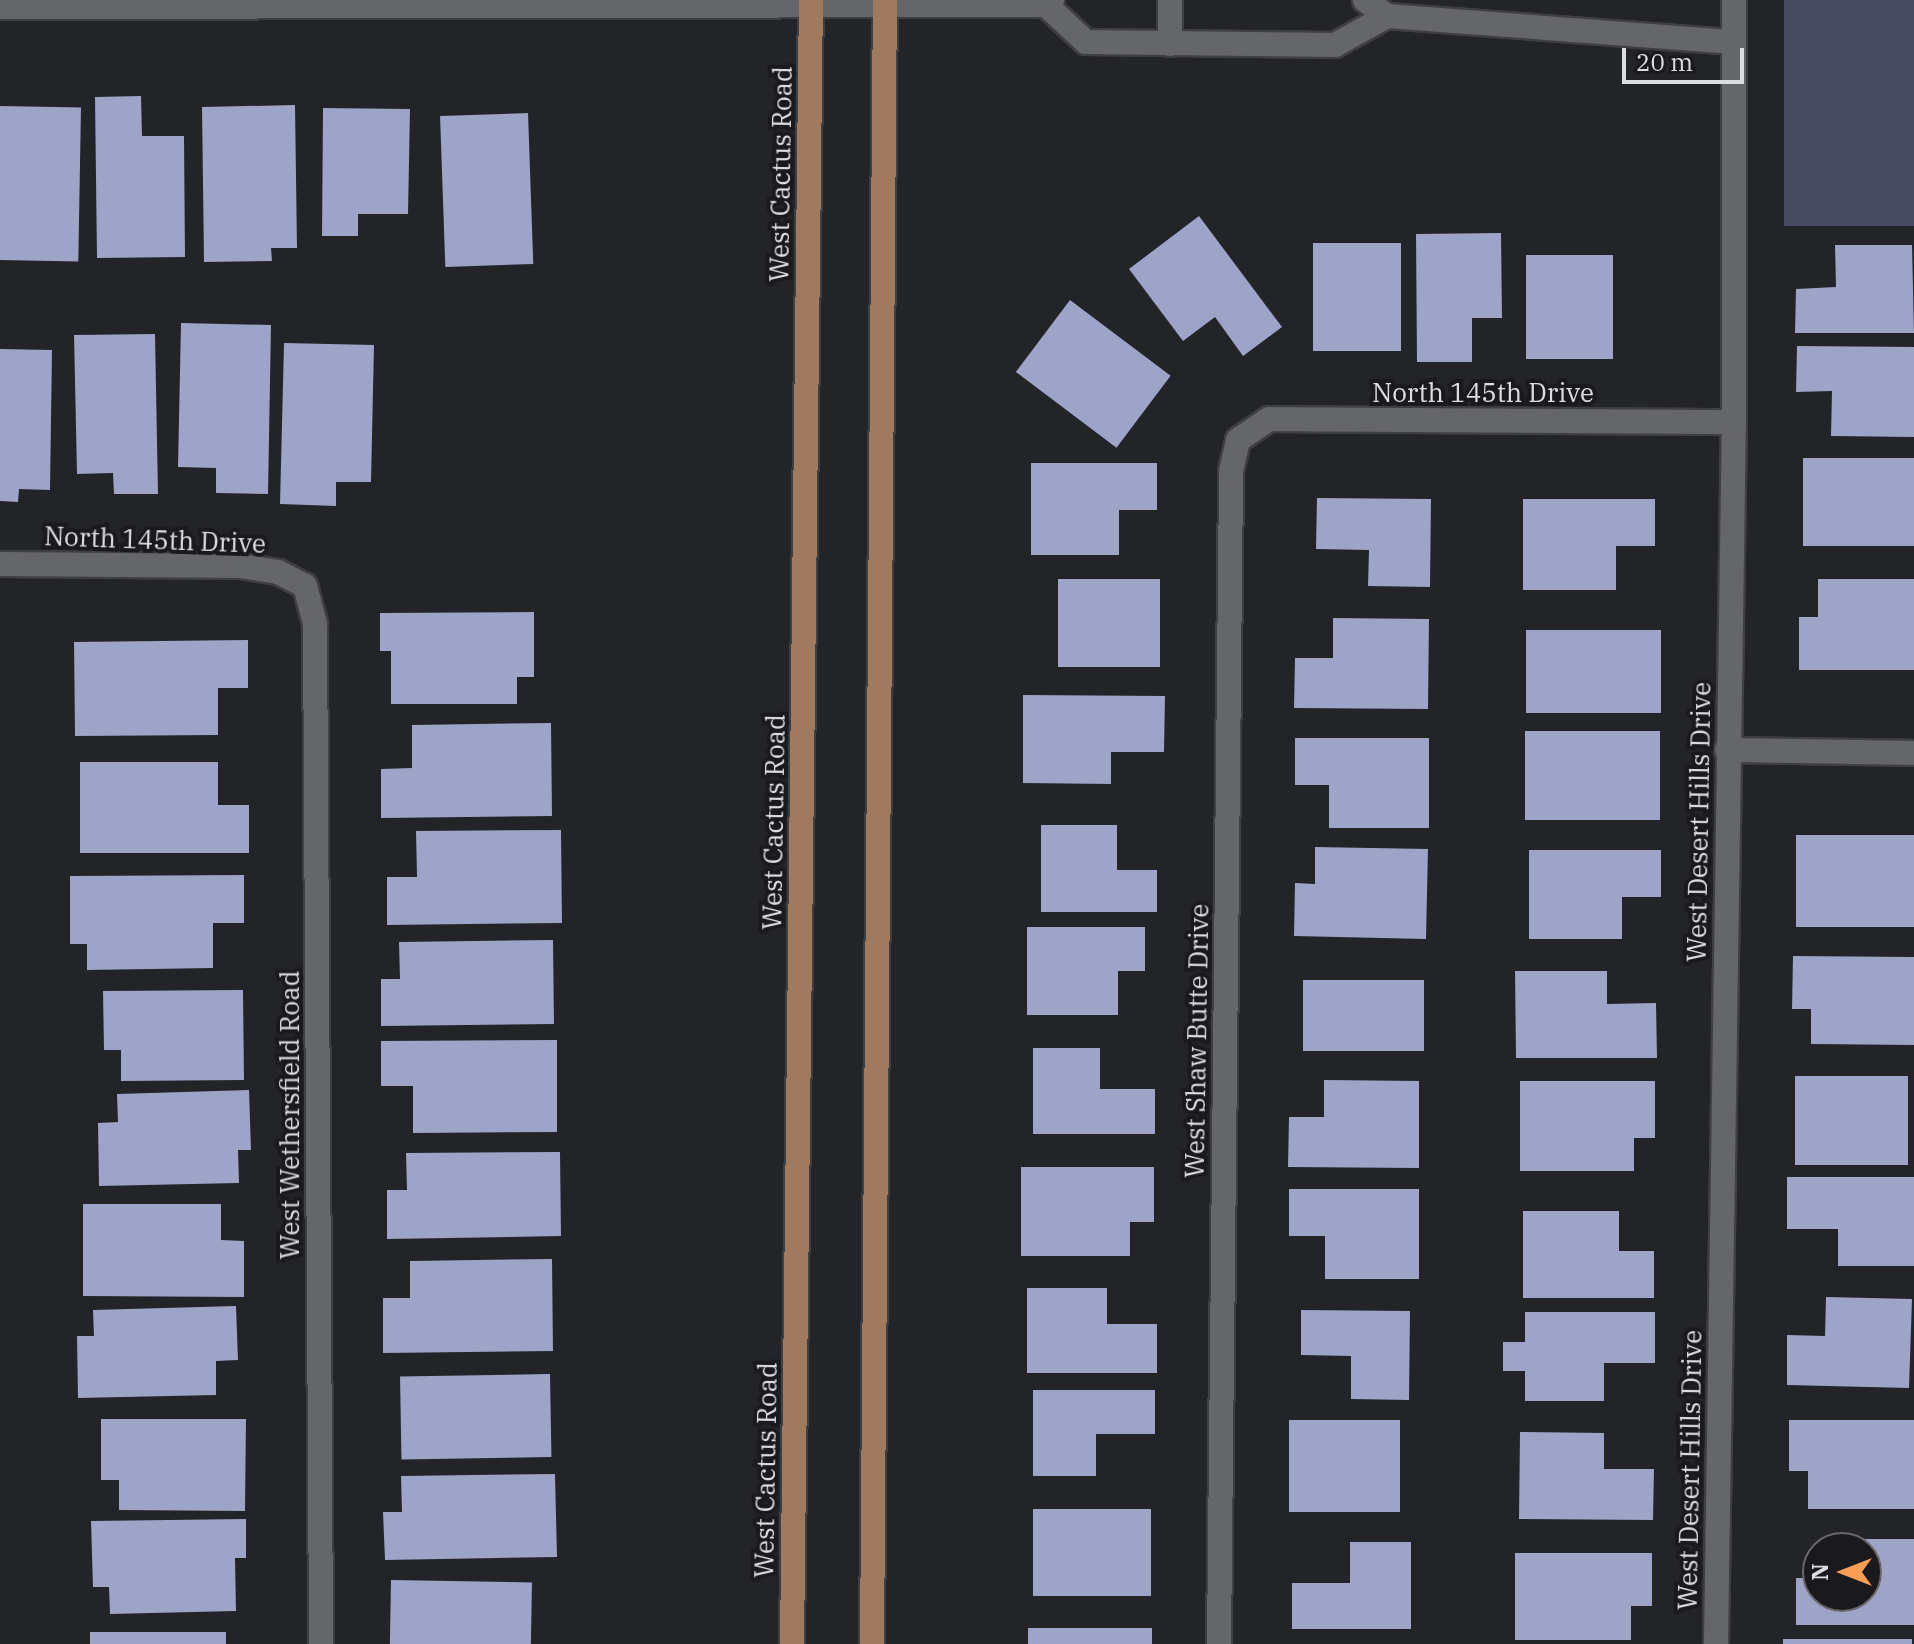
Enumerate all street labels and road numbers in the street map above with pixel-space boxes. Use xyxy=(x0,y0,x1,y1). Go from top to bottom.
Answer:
street label: West Cactus Road xyxy=(764,66,798,282)
street label: North 145th Drive xyxy=(1372,377,1594,409)
street label: North 145th Drive xyxy=(44,521,266,559)
street label: West Desert Hills Drive xyxy=(1681,682,1717,962)
street label: West Cactus Road xyxy=(757,714,791,930)
street label: West Shaw Butte Drive xyxy=(1179,904,1215,1178)
street label: West Wethersfield Road xyxy=(274,970,306,1260)
street label: West Desert Hills Drive xyxy=(1672,1330,1708,1610)
street label: West Cactus Road xyxy=(749,1362,783,1578)

